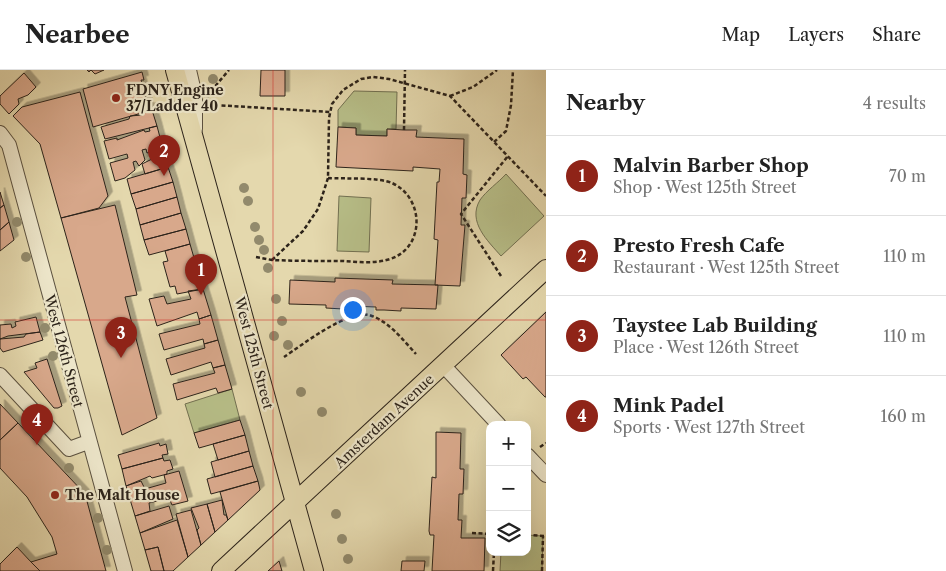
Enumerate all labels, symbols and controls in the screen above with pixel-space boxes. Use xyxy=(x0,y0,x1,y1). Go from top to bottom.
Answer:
text: Nearbee xyxy=(25,20,130,49)
text: Map xyxy=(722,24,760,46)
text: Layers xyxy=(788,24,844,46)
text: Share xyxy=(872,24,921,46)
place label: FDNY Engine 37/Ladder 40 xyxy=(126,81,224,115)
text: Nearby xyxy=(566,90,645,115)
marker: FDNY Engine 37/Ladder 40 xyxy=(110,92,122,104)
text: 4 results xyxy=(863,93,926,113)
pin: 2 xyxy=(148,135,180,176)
text: Malvin Barber Shop xyxy=(613,154,809,177)
text: 1 xyxy=(578,166,586,186)
text: 70 m xyxy=(889,166,926,186)
text: Shop · West 125th Street xyxy=(613,177,797,197)
text: Presto Fresh Cafe xyxy=(613,234,785,257)
text: 2 xyxy=(577,246,587,266)
text: 110 m xyxy=(883,246,926,266)
pin: 1 xyxy=(185,254,217,295)
text: Restaurant · West 125th Street xyxy=(613,257,839,277)
street label: West 126th Street xyxy=(40,292,88,409)
street label: West 125th Street xyxy=(230,294,278,411)
your location xyxy=(340,297,366,323)
text: Taystee Lab Building xyxy=(613,314,817,337)
pin: 3 xyxy=(105,317,137,358)
text: 3 xyxy=(577,326,587,346)
text: 110 m xyxy=(883,326,926,346)
text: Place · West 126th Street xyxy=(613,337,799,357)
street label: Amsterdam Avenue xyxy=(330,370,438,473)
text: Mink Padel xyxy=(613,394,724,417)
pin: 4 xyxy=(21,404,53,445)
text: 4 xyxy=(577,406,587,426)
text: 160 m xyxy=(881,406,926,426)
text: Sports · West 127th Street xyxy=(613,417,805,437)
map controls xyxy=(486,421,531,556)
button: + xyxy=(486,421,531,466)
button: − xyxy=(486,466,531,511)
place label: The Malt House xyxy=(65,486,180,504)
marker: The Malt House xyxy=(49,489,61,501)
button: layers xyxy=(486,511,531,556)

